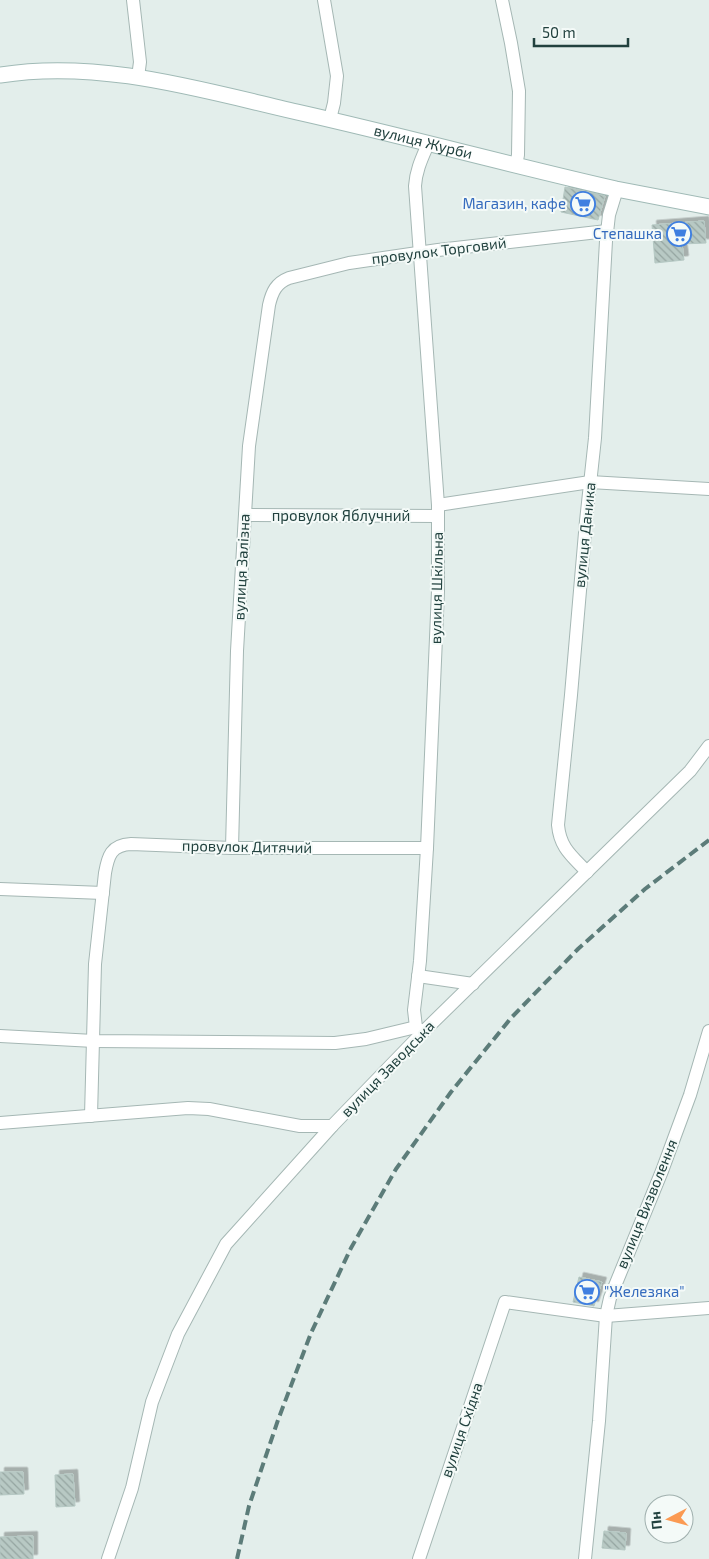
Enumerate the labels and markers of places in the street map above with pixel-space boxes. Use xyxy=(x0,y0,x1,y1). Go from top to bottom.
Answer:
supermarket icon: Магазин, кафе xyxy=(570,191,596,217)
place label: Магазин, кафе xyxy=(462,194,566,212)
supermarket icon: Степашка xyxy=(666,221,692,247)
place label: Степашка xyxy=(593,224,662,242)
supermarket icon: "Железяка" xyxy=(574,1279,600,1305)
place label: "Железяка" xyxy=(604,1282,684,1300)

